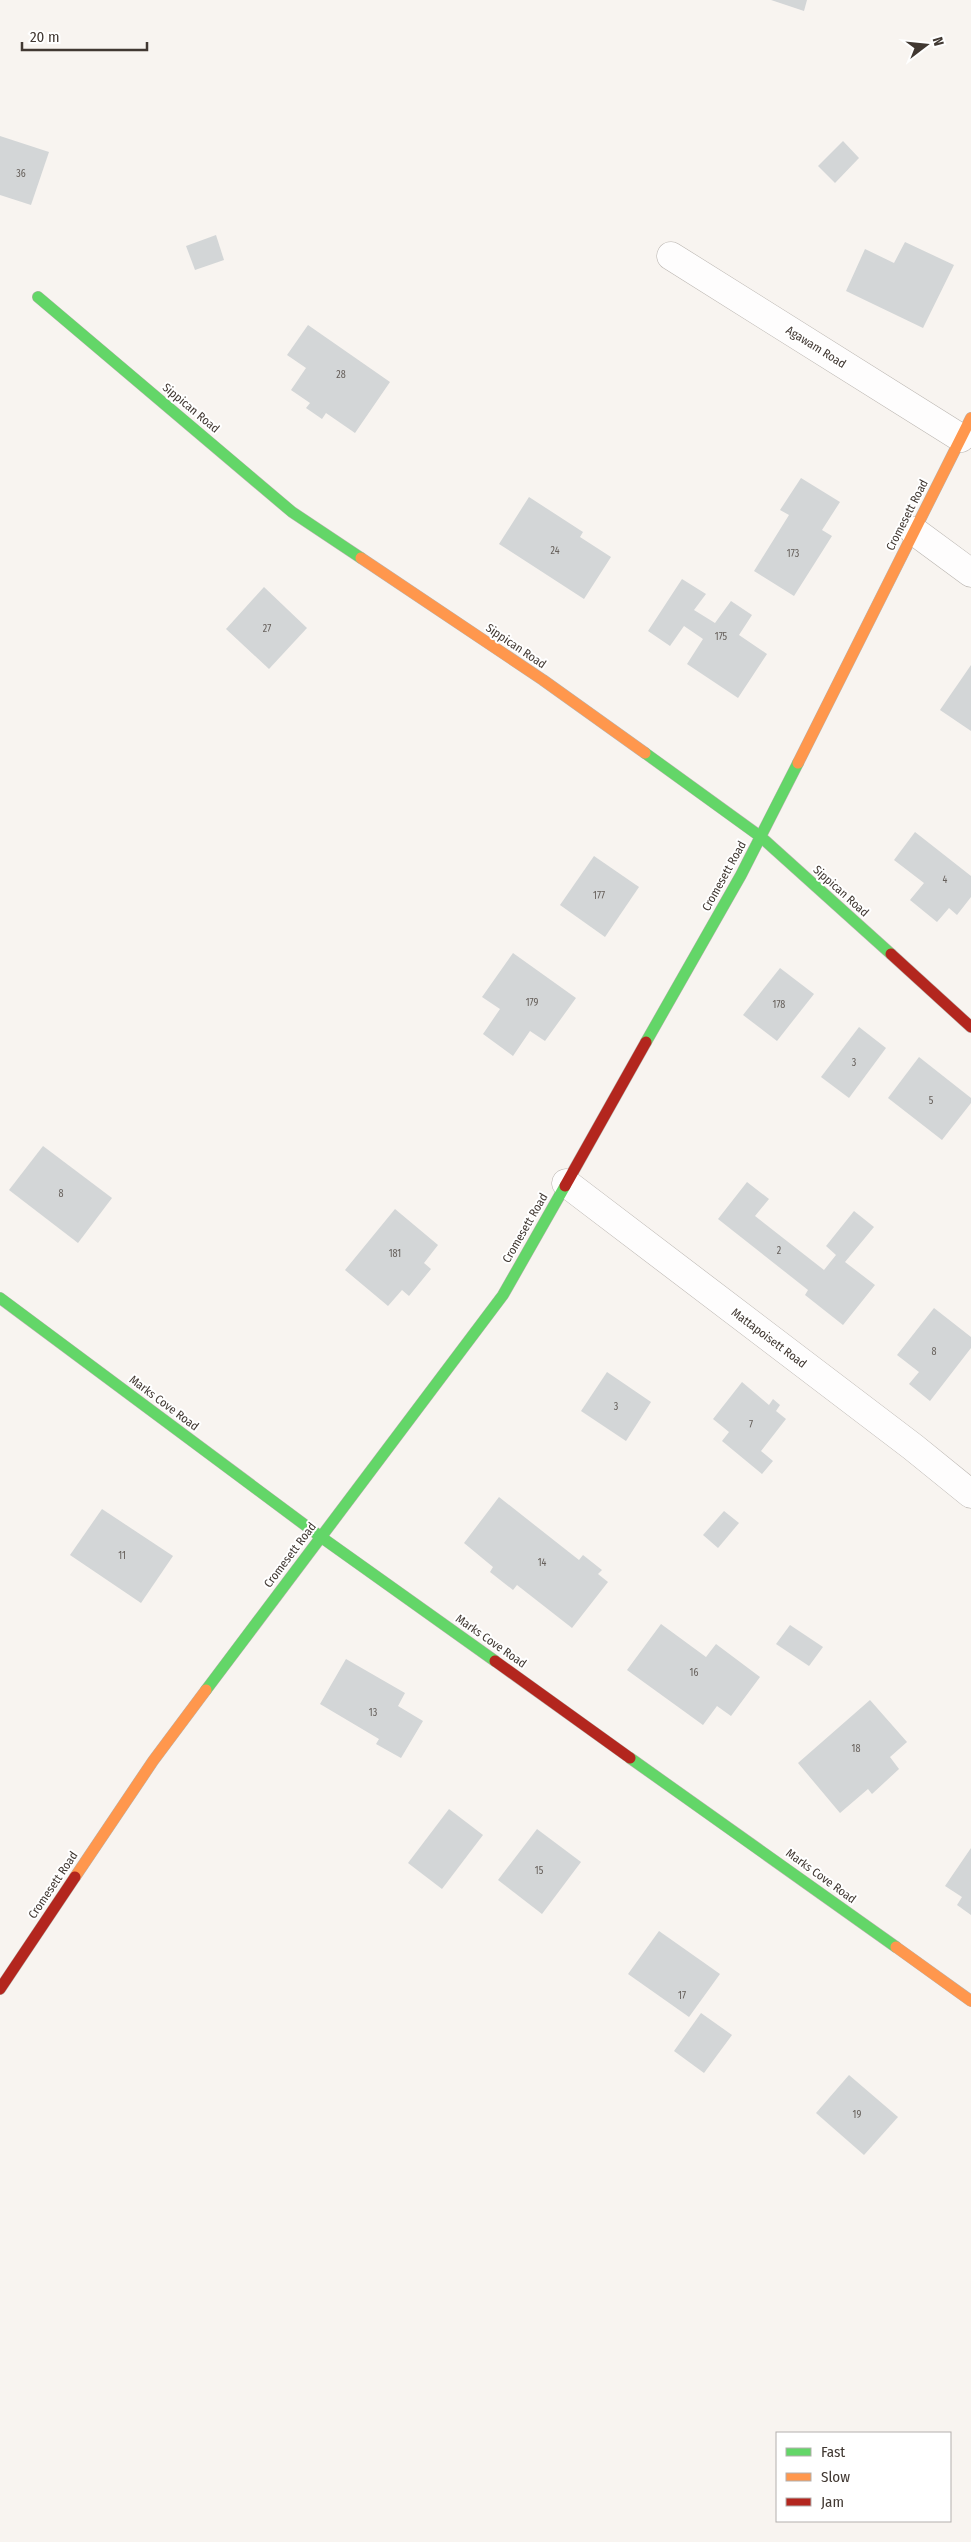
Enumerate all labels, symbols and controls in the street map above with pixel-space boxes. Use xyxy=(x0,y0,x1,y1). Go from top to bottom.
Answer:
scale bar xyxy=(22,20,148,52)
north arrow xyxy=(901,20,951,70)
text: 20 m xyxy=(30,28,60,46)
text: N xyxy=(929,35,947,48)
house number: 36 xyxy=(16,168,26,180)
street label: Agawam Road xyxy=(783,323,849,371)
house number: 28 xyxy=(336,369,346,381)
street label: Sippican Road xyxy=(160,380,222,436)
street label: Cromesett Road xyxy=(883,477,931,553)
house number: 24 xyxy=(550,545,560,557)
house number: 173 xyxy=(787,548,800,560)
street label: Sippican Road xyxy=(483,621,549,671)
house number: 27 xyxy=(263,623,271,635)
house number: 175 xyxy=(715,631,728,643)
street label: Cromesett Road xyxy=(699,839,749,913)
street label: Sippican Road xyxy=(810,862,872,920)
house number: 4 xyxy=(943,874,948,886)
house number: 177 xyxy=(593,890,605,902)
house number: 179 xyxy=(526,997,538,1009)
house number: 178 xyxy=(773,999,785,1011)
house number: 3 xyxy=(852,1057,857,1069)
house number: 5 xyxy=(929,1095,934,1107)
house number: 8 xyxy=(59,1188,64,1200)
street label: Cromesett Road xyxy=(499,1191,551,1265)
house number: 2 xyxy=(777,1245,782,1257)
house number: 181 xyxy=(389,1248,401,1260)
street label: Mattapoisett Road xyxy=(729,1305,809,1371)
house number: 8 xyxy=(932,1346,937,1358)
street label: Marks Cove Road xyxy=(127,1372,201,1434)
house number: 3 xyxy=(614,1401,619,1413)
house number: 7 xyxy=(749,1419,753,1431)
street label: Cromesett Road xyxy=(261,1520,319,1590)
house number: 11 xyxy=(118,1550,126,1562)
house number: 14 xyxy=(538,1557,547,1569)
street label: Marks Cove Road xyxy=(453,1611,529,1671)
house number: 16 xyxy=(690,1667,698,1679)
house number: 13 xyxy=(369,1707,378,1719)
house number: 18 xyxy=(852,1743,860,1755)
street label: Marks Cove Road xyxy=(783,1846,859,1906)
street label: Cromesett Road xyxy=(25,1849,81,1921)
house number: 15 xyxy=(535,1865,544,1877)
house number: 17 xyxy=(678,1990,686,2002)
house number: 19 xyxy=(853,2109,862,2121)
legend xyxy=(776,2432,951,2522)
text: Fast xyxy=(821,2443,845,2461)
text: Slow xyxy=(821,2468,850,2486)
text: Jam xyxy=(821,2493,844,2511)

